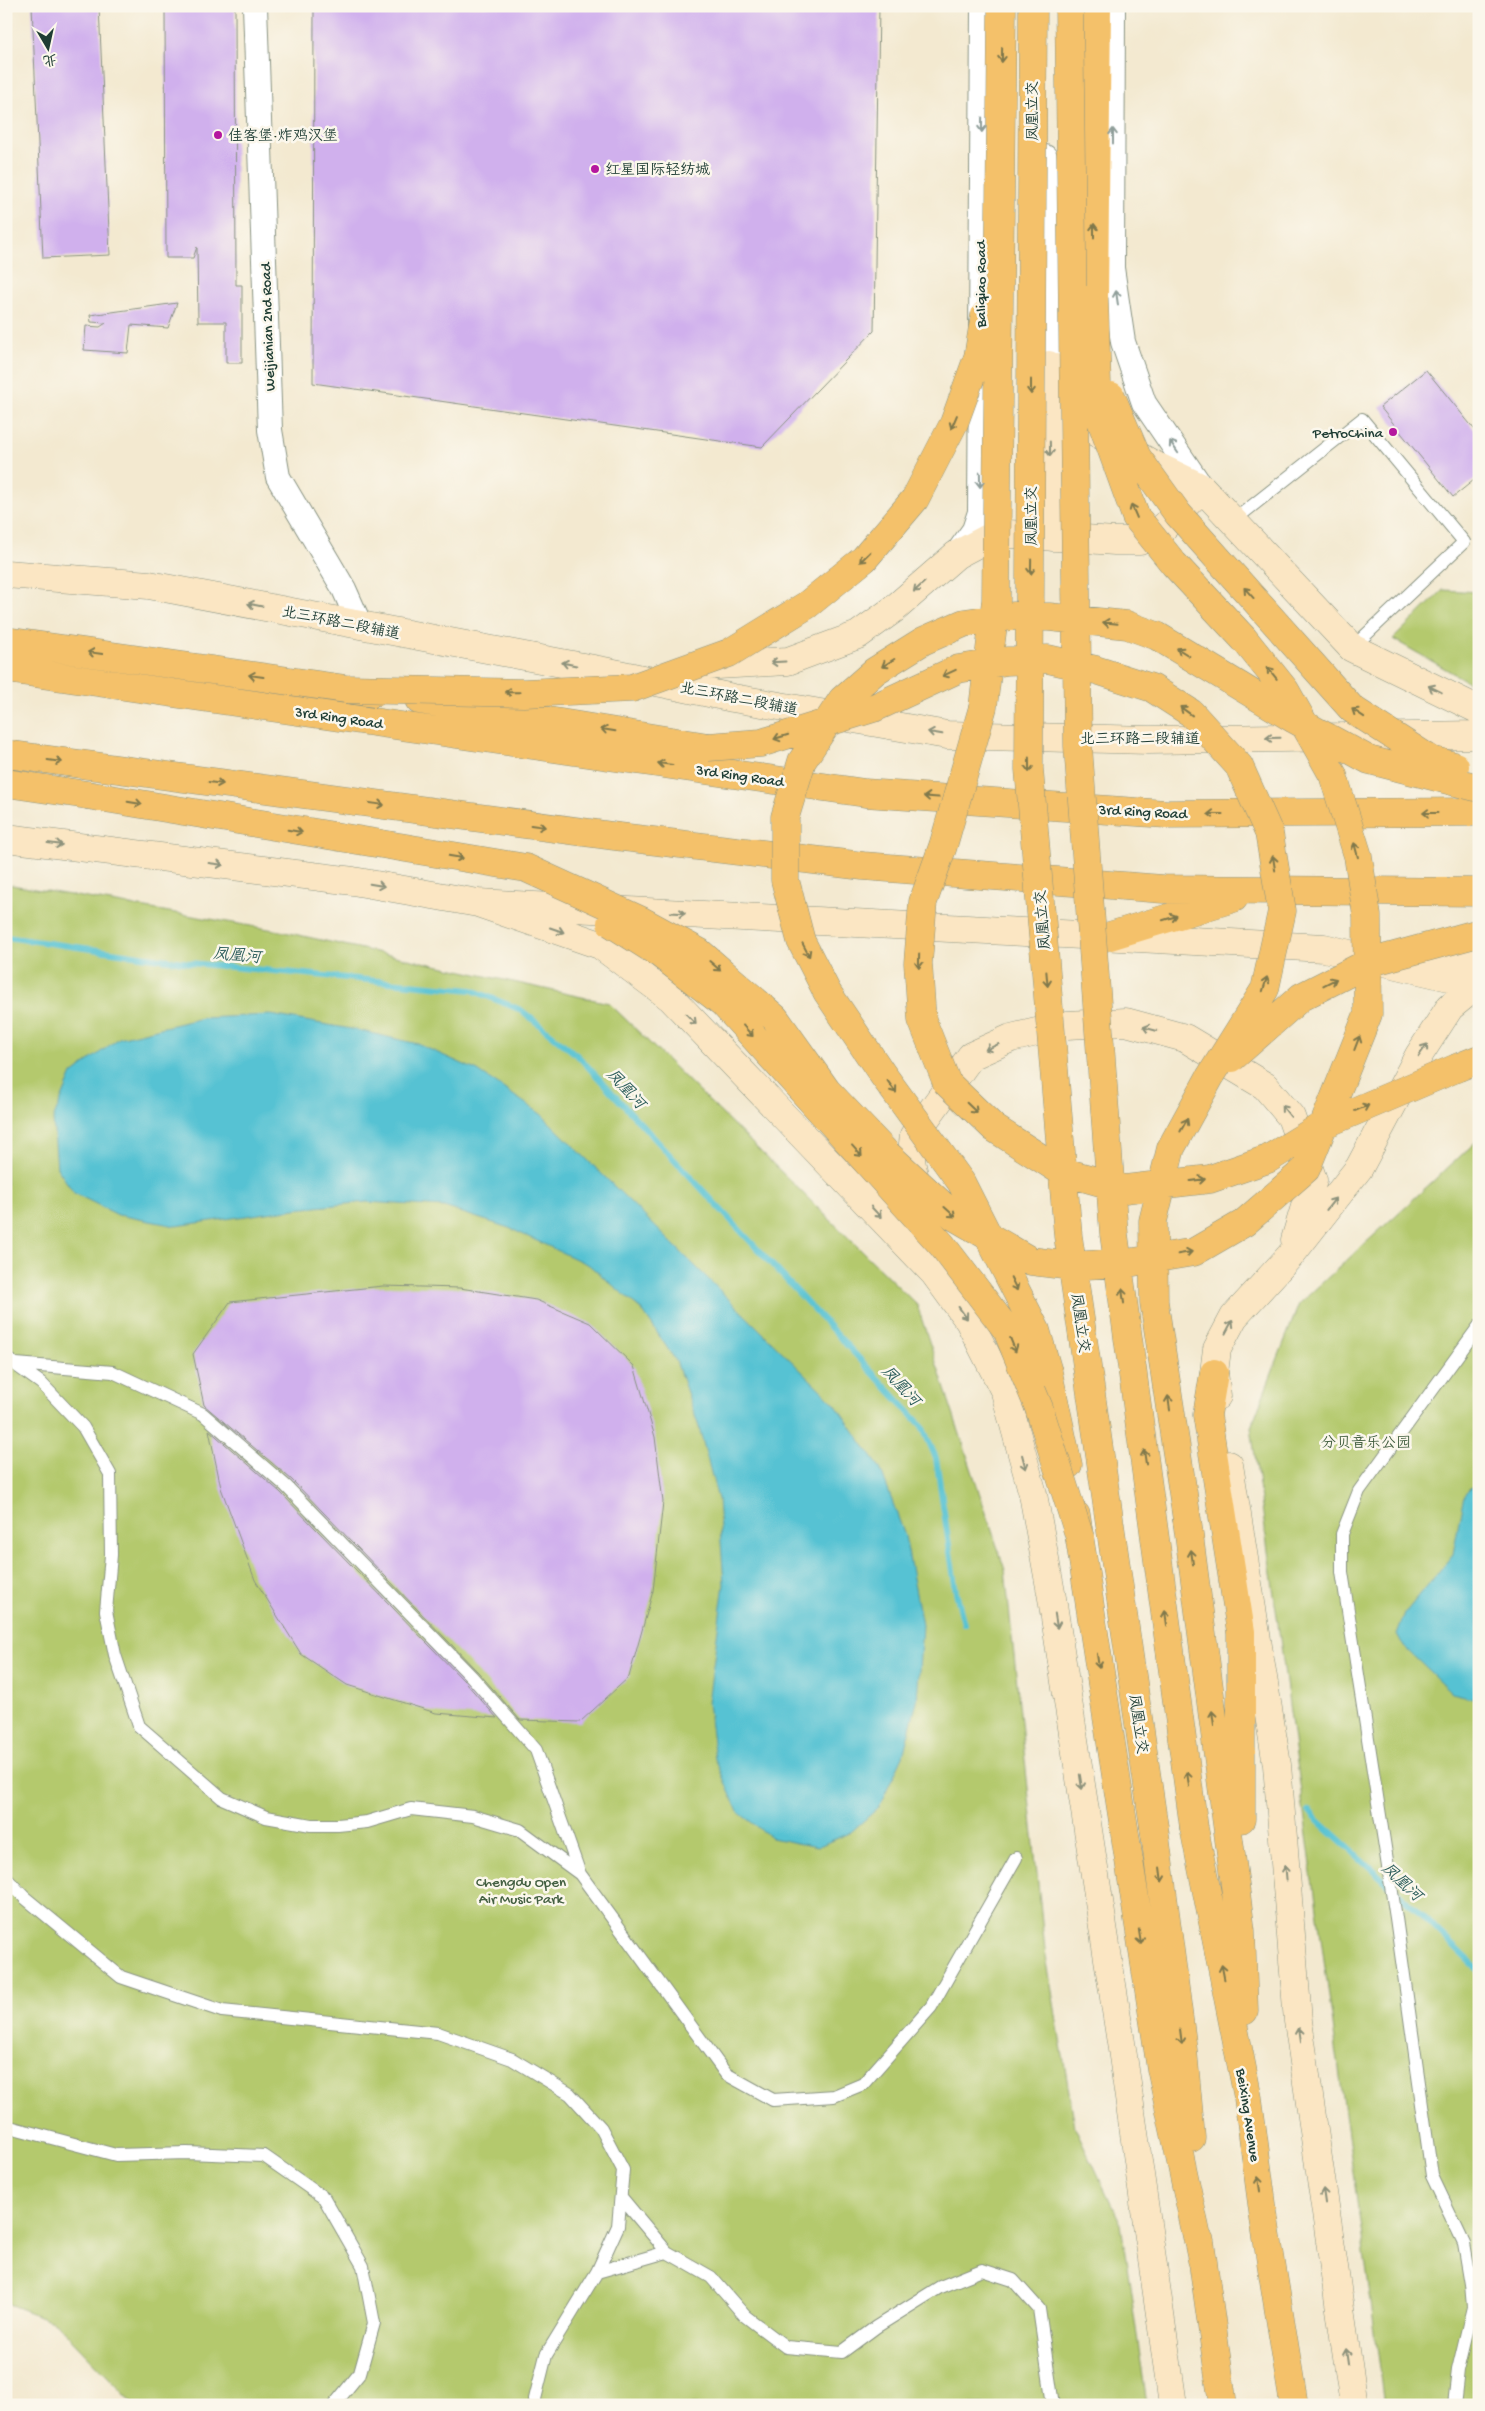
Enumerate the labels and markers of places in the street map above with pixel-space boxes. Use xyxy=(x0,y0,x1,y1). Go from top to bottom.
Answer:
place label: 佳客堡·炸鸡汉堡 xyxy=(228,127,338,146)
marker: 佳客堡·炸鸡汉堡 xyxy=(212,129,224,141)
place label: 红星国际轻纺城 xyxy=(605,161,710,180)
marker: 红星国际轻纺城 xyxy=(589,163,601,175)
place label: PetroChina xyxy=(1312,425,1384,443)
marker: PetroChina xyxy=(1387,426,1399,438)

